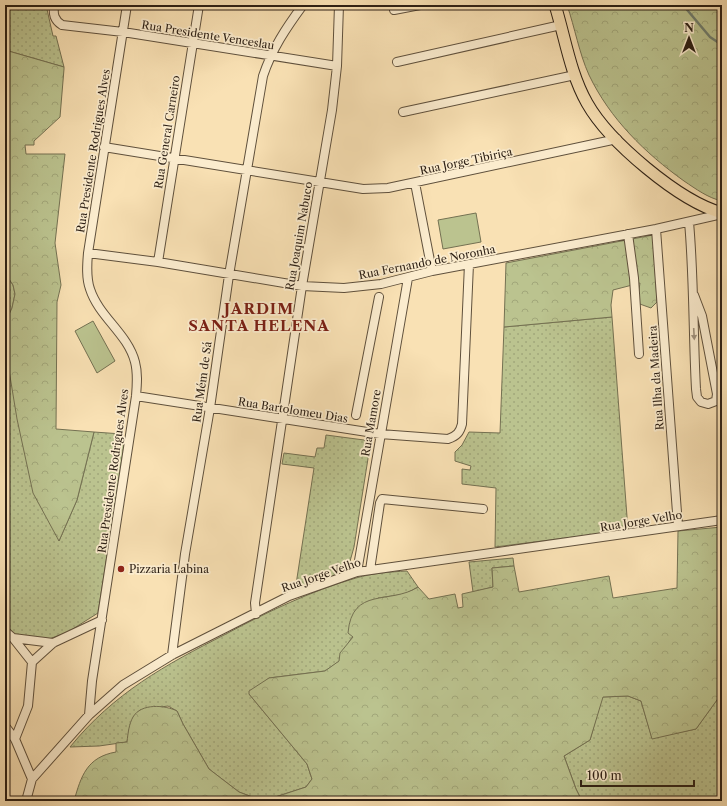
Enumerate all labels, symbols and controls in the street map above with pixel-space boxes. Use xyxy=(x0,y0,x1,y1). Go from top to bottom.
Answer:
street label: Rua Presidente Venceslau xyxy=(141,18,276,52)
north arrow xyxy=(669,18,709,58)
text: N xyxy=(684,21,694,35)
street label: Rua Presidente Rodrigues Alves xyxy=(73,68,113,234)
street label: Rua General Carneiro xyxy=(151,74,183,190)
street label: Rua Jorge Tibiriça xyxy=(419,144,514,178)
street label: Rua Joaquim Nabuco xyxy=(283,180,316,291)
street label: Rua Fernando de Noronha xyxy=(357,242,497,282)
district label: JARDIM SANTA HELENA xyxy=(188,299,330,335)
street label: Rua Ilha da Madeira xyxy=(645,325,667,431)
one-way arrow xyxy=(690,328,697,340)
street label: Rua Mém de Sá xyxy=(189,340,215,423)
street label: Rua Presidente Rodrigues Alves xyxy=(95,388,131,554)
street label: Rua Mamore xyxy=(358,388,384,458)
street label: Rua Bartolomeu Dias xyxy=(237,394,349,426)
street label: Rua Jorge Velho xyxy=(599,508,683,534)
street label: Rua Jorge Velho xyxy=(280,555,363,595)
place label: Pizzaria Labina xyxy=(129,562,209,576)
marker: Pizzaria Labina xyxy=(116,564,126,574)
scale bar xyxy=(581,762,694,788)
text: 100 m xyxy=(587,768,622,783)

